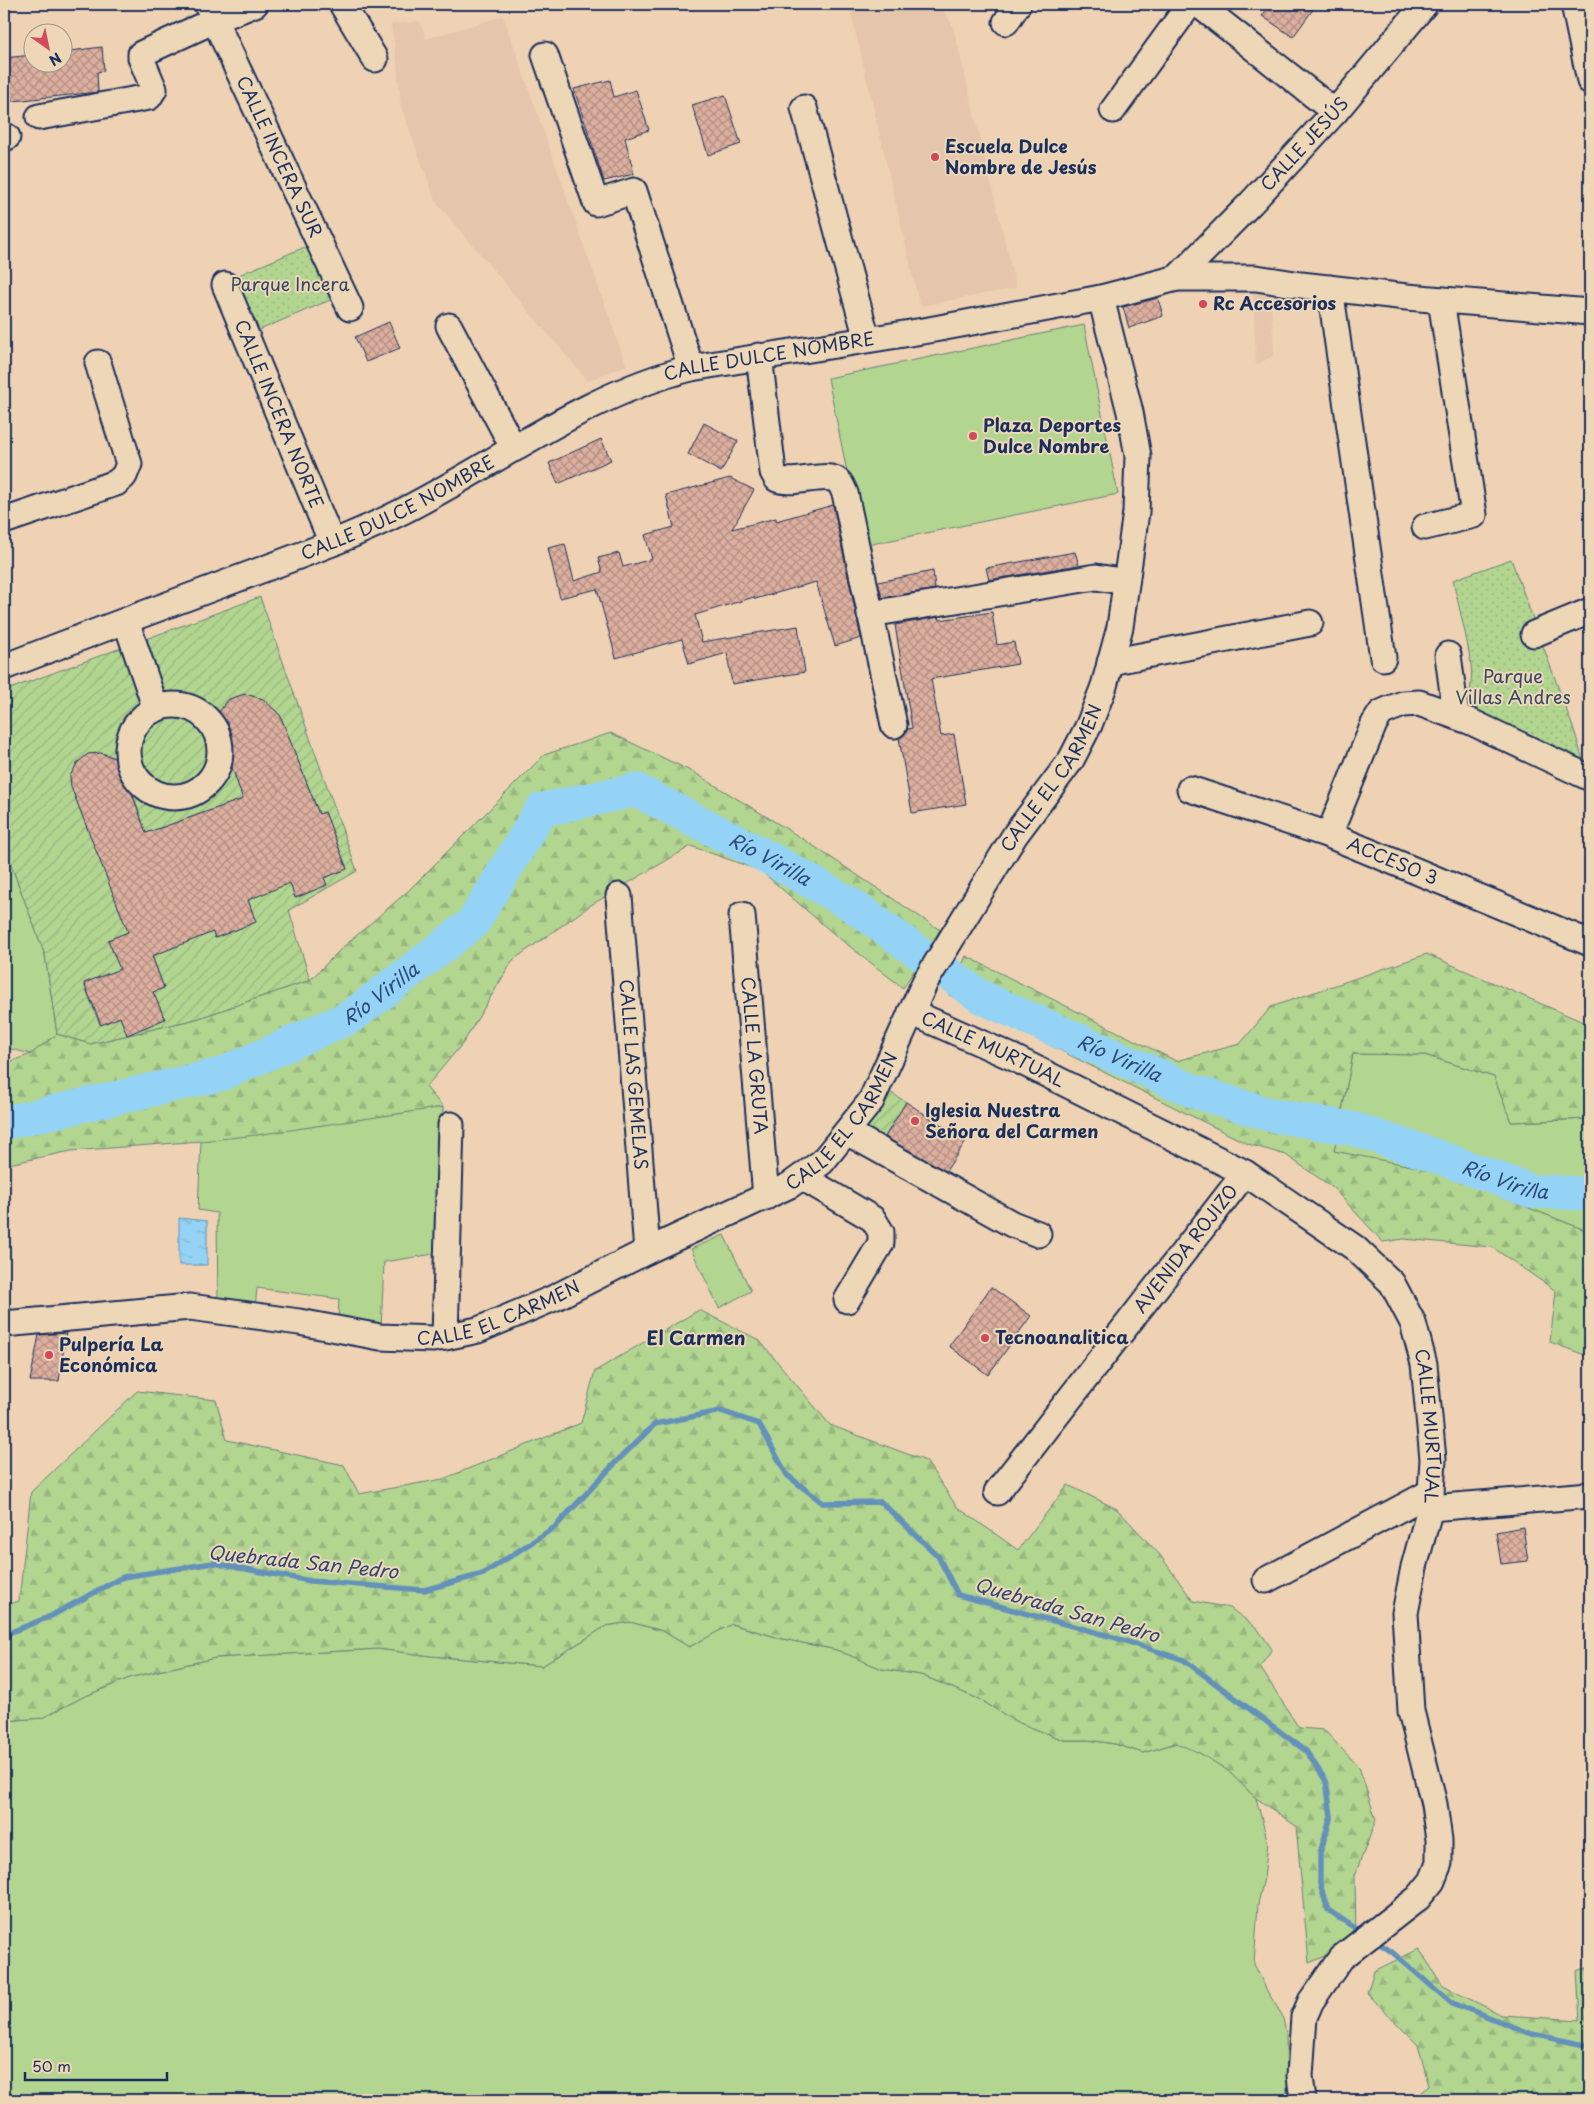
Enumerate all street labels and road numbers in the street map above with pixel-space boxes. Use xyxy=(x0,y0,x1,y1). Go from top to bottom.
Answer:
street label: CALLE INCERA SUR xyxy=(231,71,330,242)
street label: CALLE JESÚS xyxy=(1253,90,1354,197)
street label: CALLE INCERA NORTE xyxy=(229,315,331,512)
street label: CALLE DULCE NOMBRE xyxy=(660,324,876,387)
street label: CALLE DULCE NOMBRE xyxy=(296,448,499,566)
street label: CALLE EL CARMEN xyxy=(993,700,1108,857)
street label: ACCESO 3 xyxy=(1343,829,1443,891)
street label: CALLE LA GRUTA xyxy=(735,975,776,1135)
street label: CALLE LAS GEMELAS xyxy=(614,978,656,1171)
street label: CALLE MURTUAL xyxy=(917,1003,1070,1093)
street label: CALLE EL CARMEN xyxy=(779,1047,903,1196)
street label: AVENIDA ROJIZO xyxy=(1126,1178,1244,1318)
street label: CALLE EL CARMEN xyxy=(416,1272,584,1351)
street label: CALLE MURTUAL xyxy=(1408,1345,1449,1505)

